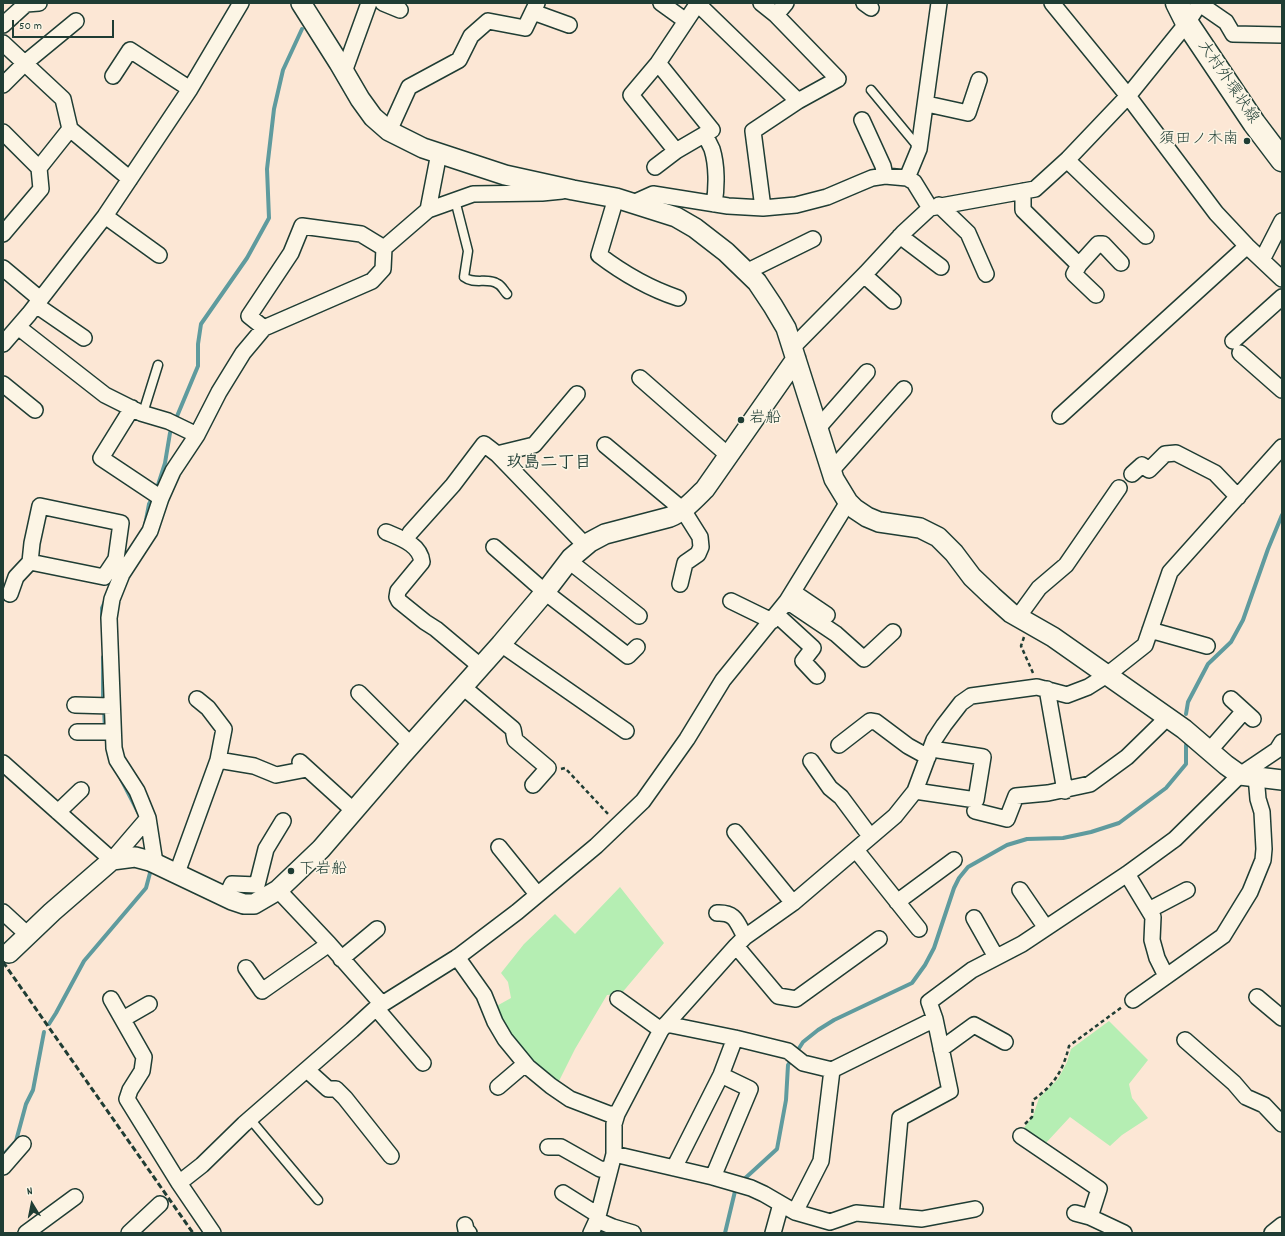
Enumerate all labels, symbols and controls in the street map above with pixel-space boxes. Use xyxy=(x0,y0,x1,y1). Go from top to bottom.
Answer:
scale bar xyxy=(14,12,116,38)
text: 50 m xyxy=(19,18,42,35)
street label: 大村外環状線 xyxy=(1192,38,1262,128)
place label: 須田ノ木南 xyxy=(1159,131,1239,151)
marker: 須田ノ木南 xyxy=(1242,136,1252,146)
place label: 岩船 xyxy=(749,410,781,430)
marker: 岩船 xyxy=(736,415,746,425)
district label: 玖島二丁目 xyxy=(507,455,591,475)
place label: 下岩船 xyxy=(299,861,347,881)
marker: 下岩船 xyxy=(286,866,296,876)
north arrow xyxy=(12,1184,52,1224)
text: N xyxy=(26,1184,34,1201)

